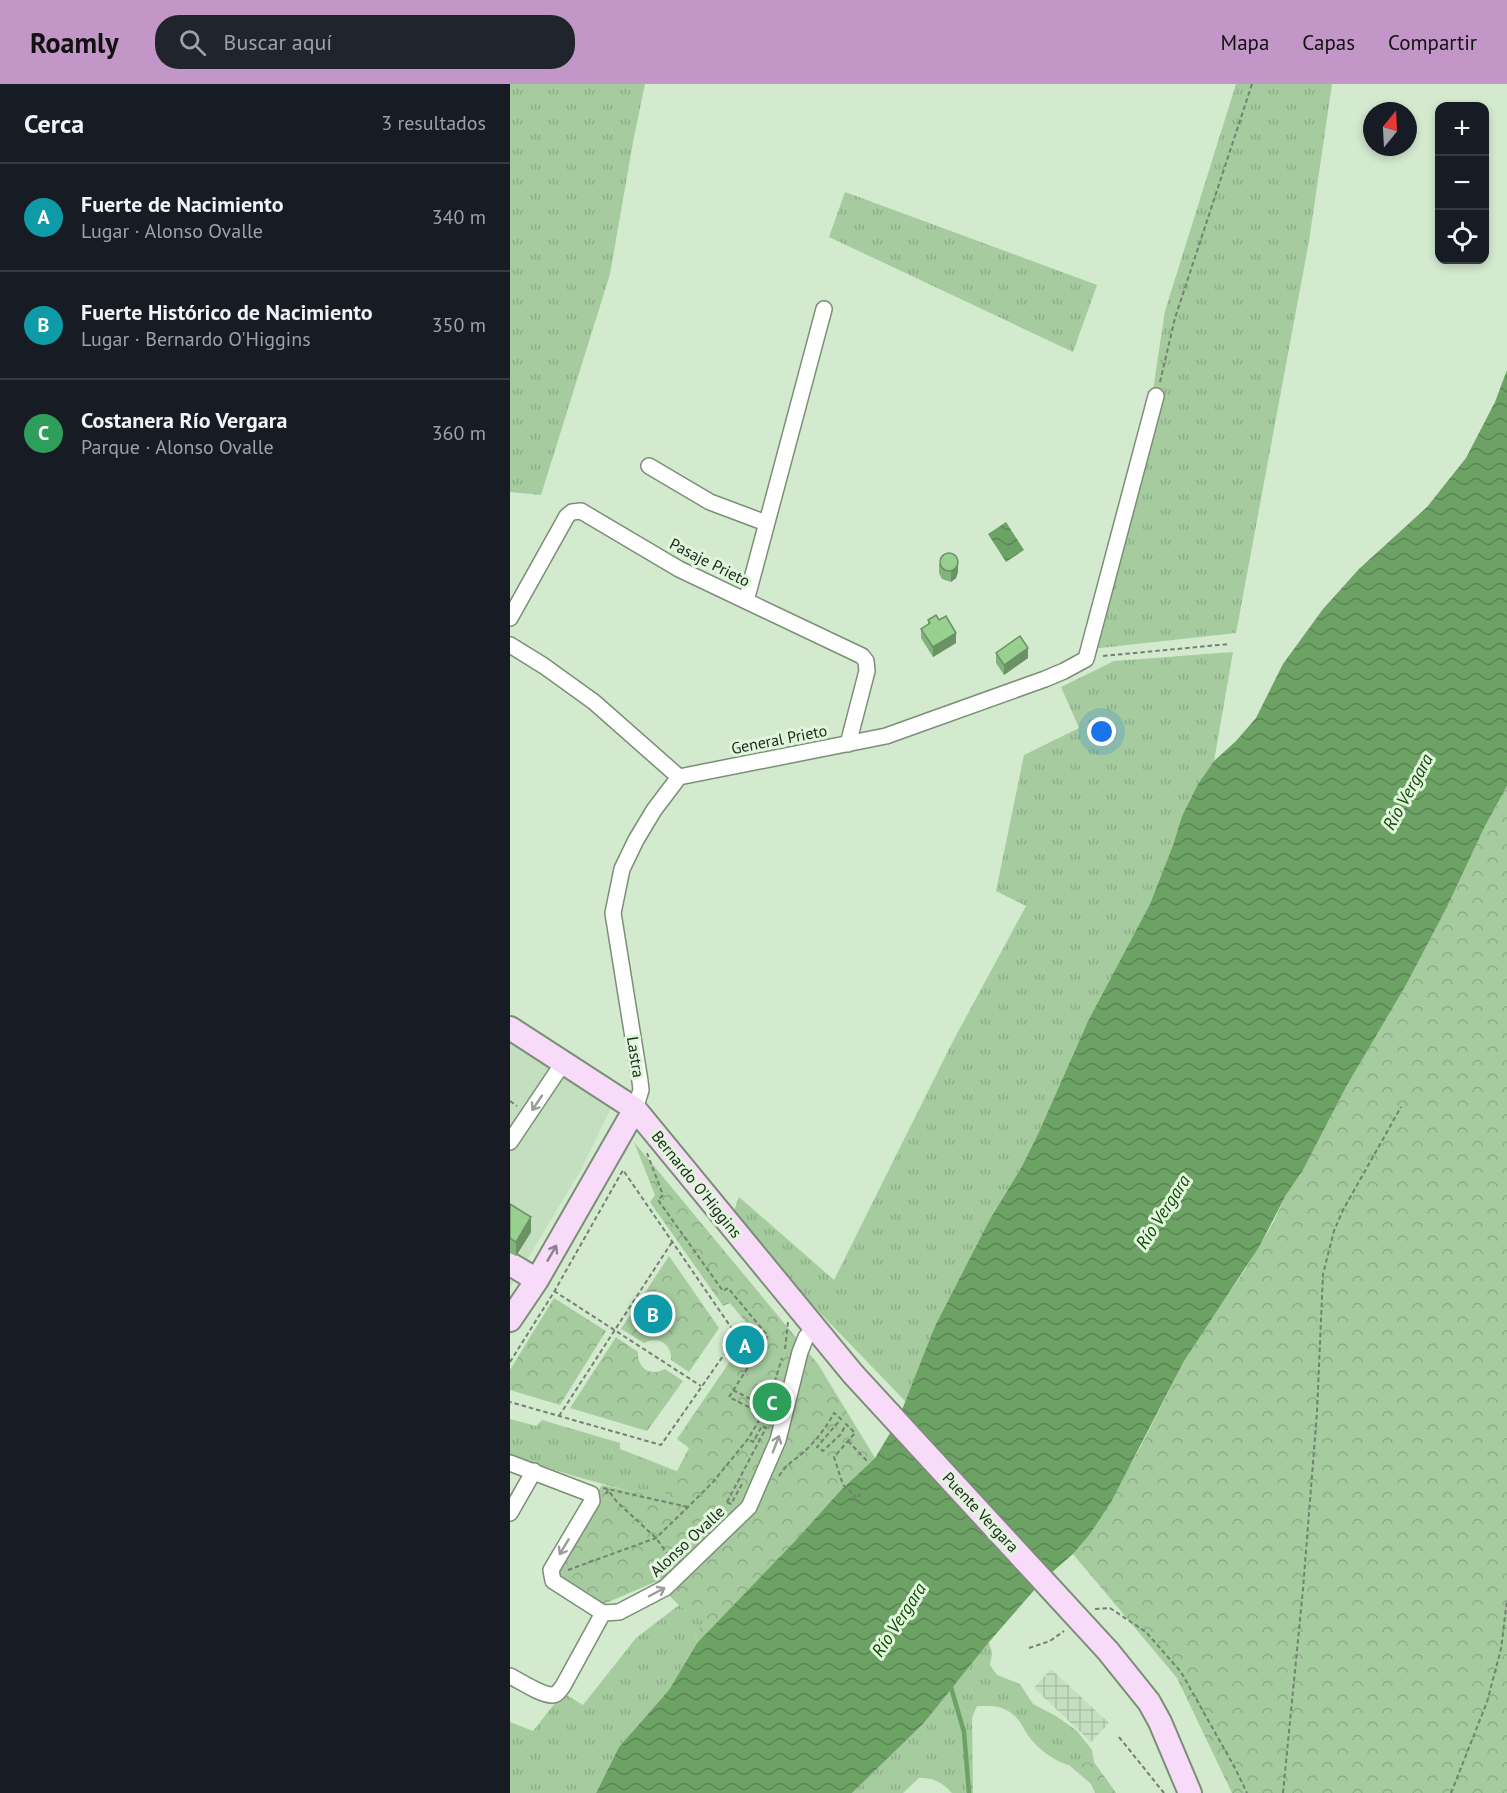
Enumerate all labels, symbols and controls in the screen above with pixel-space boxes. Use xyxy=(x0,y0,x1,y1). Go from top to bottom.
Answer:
search box xyxy=(155,15,575,69)
text: Roamly xyxy=(30,24,119,61)
icon: search xyxy=(176,26,209,59)
text: Buscar aquí xyxy=(224,28,332,56)
text: Mapa xyxy=(1221,29,1269,56)
text: Capas xyxy=(1302,29,1355,56)
text: Compartir xyxy=(1388,29,1477,56)
north arrow xyxy=(1363,102,1417,156)
map controls xyxy=(1435,102,1489,264)
button: + xyxy=(1435,102,1489,156)
text: Cerca xyxy=(24,107,84,140)
text: 3 resultados xyxy=(381,110,486,136)
button: − xyxy=(1435,156,1489,210)
text: Fuerte de Nacimiento xyxy=(81,190,283,218)
text: A xyxy=(37,204,50,230)
text: 340 m xyxy=(432,204,486,230)
button: locate xyxy=(1435,210,1489,264)
text: Lugar · Alonso Ovalle xyxy=(81,218,263,244)
text: Fuerte Histórico de Nacimiento xyxy=(81,298,373,326)
text: B xyxy=(38,312,49,338)
text: 350 m xyxy=(432,312,486,338)
text: Lugar · Bernardo O'Higgins xyxy=(81,326,311,352)
text: Costanera Río Vergara xyxy=(81,406,287,434)
text: C xyxy=(38,420,49,446)
text: 360 m xyxy=(432,420,486,446)
text: Parque · Alonso Ovalle xyxy=(81,434,274,460)
street label: Pasaje Prieto xyxy=(666,533,754,591)
your location xyxy=(1087,717,1116,746)
street label: General Prieto xyxy=(729,720,829,758)
water label: Río Vergara xyxy=(1377,749,1438,834)
street label: Lastra xyxy=(623,1035,649,1079)
one-way arrow xyxy=(531,1094,543,1110)
street label: Bernardo O'Higgins xyxy=(648,1126,747,1242)
water label: Río Vergara xyxy=(1130,1170,1195,1253)
one-way arrow xyxy=(546,1245,558,1262)
pin: B xyxy=(634,1292,672,1336)
pin: A xyxy=(726,1322,764,1368)
pin: C xyxy=(752,1380,792,1424)
one-way arrow xyxy=(771,1435,782,1453)
street label: Puente Vergara xyxy=(939,1468,1023,1556)
street label: Alonso Ovalle xyxy=(646,1501,728,1581)
one-way arrow xyxy=(558,1538,570,1555)
water label: Río Vergara xyxy=(866,1578,931,1661)
one-way arrow xyxy=(647,1586,665,1597)

